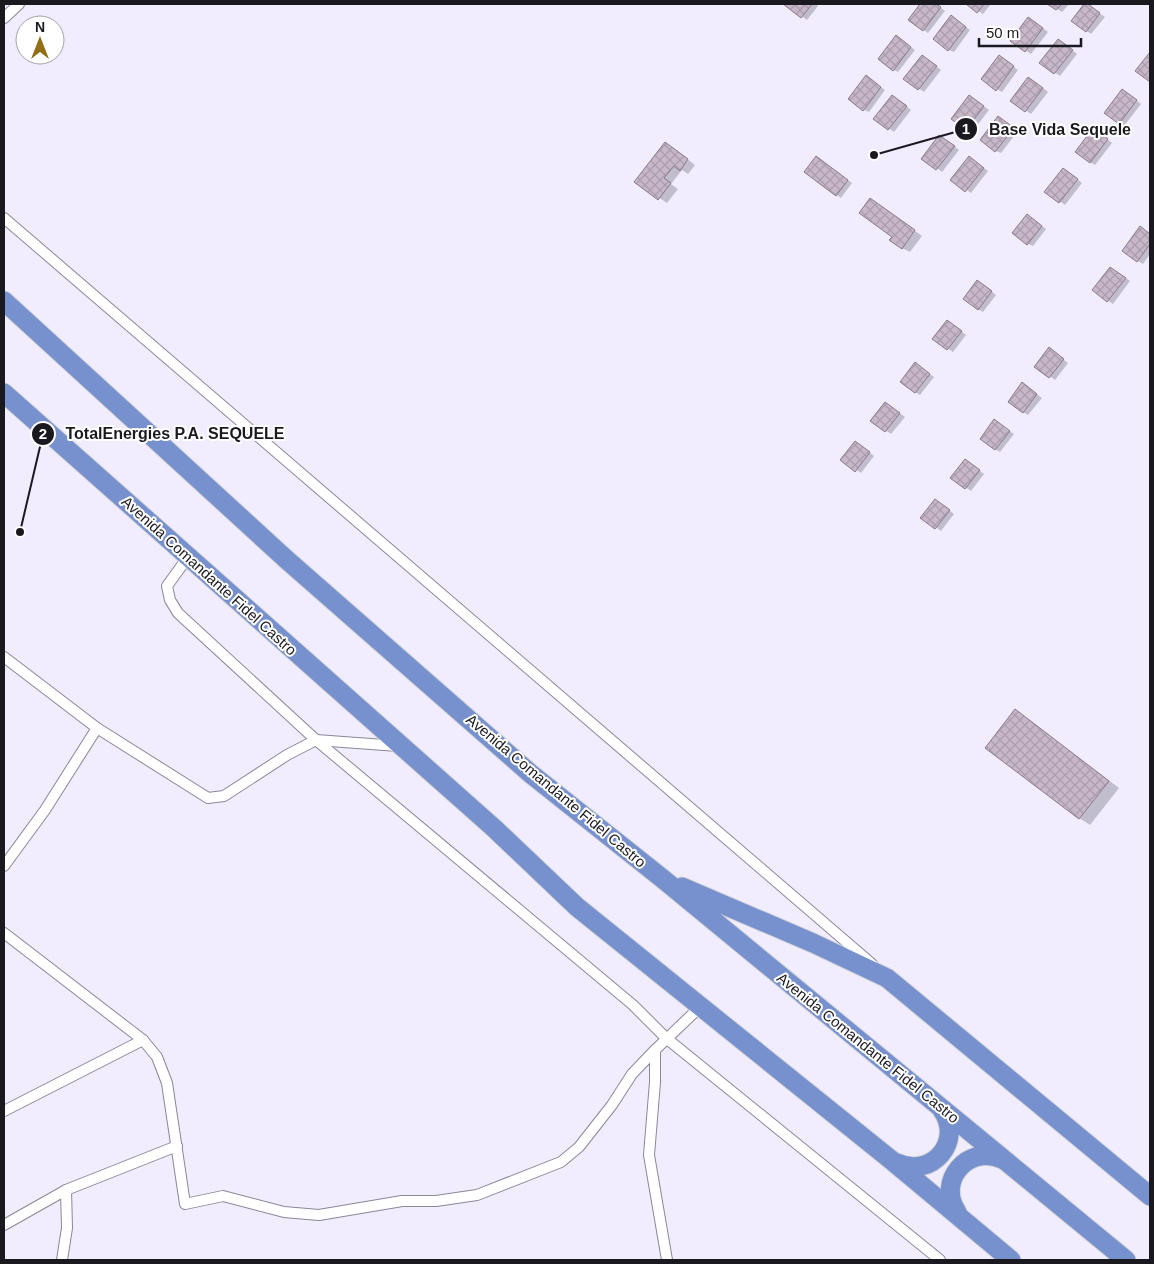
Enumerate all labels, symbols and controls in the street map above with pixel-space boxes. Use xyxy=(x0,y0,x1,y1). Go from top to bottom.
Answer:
north arrow xyxy=(15,15,65,65)
scale bar xyxy=(979,15,1082,47)
text: N xyxy=(35,19,45,35)
text: 50 m xyxy=(986,24,1019,41)
callout: Base Vida Sequele xyxy=(954,114,1141,145)
text: 1 xyxy=(962,120,970,137)
text: Base Vida Sequele xyxy=(989,121,1131,138)
callout: TotalEnergies P.A. SEQUELE xyxy=(31,418,295,449)
text: 2 xyxy=(39,425,47,442)
text: TotalEnergies P.A. SEQUELE xyxy=(65,425,285,442)
street label: Avenida Comandante Fidel Castro xyxy=(119,493,300,659)
street label: Avenida Comandante Fidel Castro xyxy=(463,710,650,871)
street label: Avenida Comandante Fidel Castro xyxy=(774,969,963,1126)

